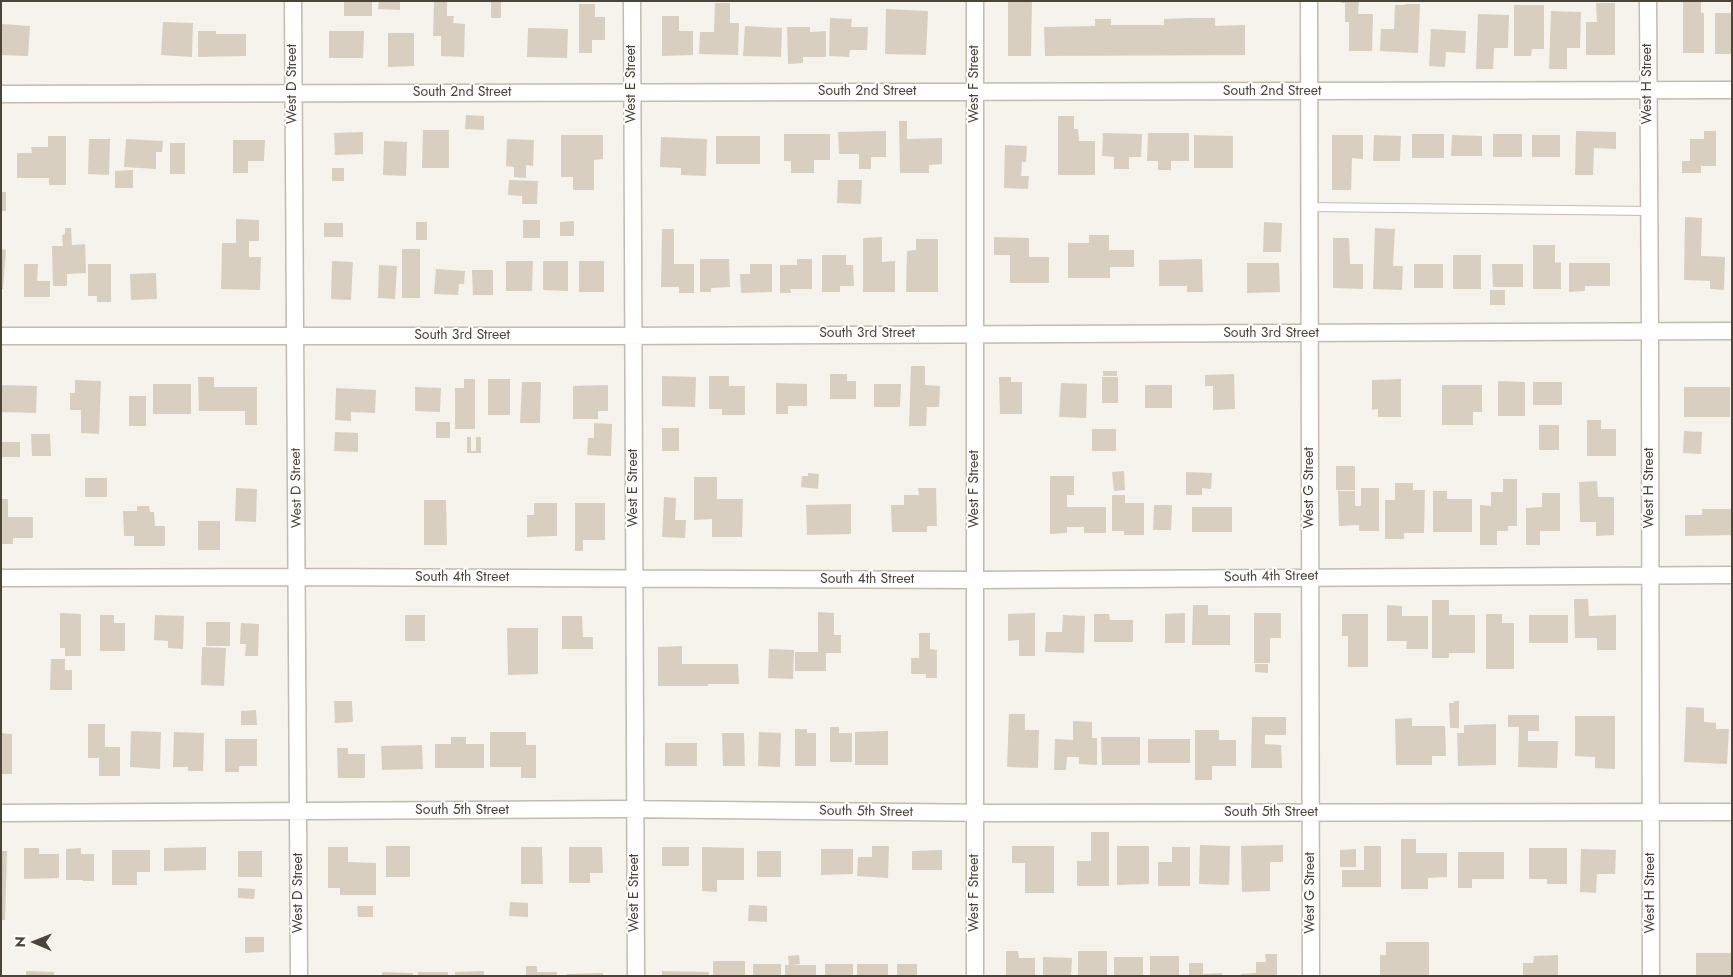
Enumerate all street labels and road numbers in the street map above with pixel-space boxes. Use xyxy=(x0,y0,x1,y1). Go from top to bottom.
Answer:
street label: West D Street xyxy=(285,44,301,124)
street label: West H Street xyxy=(1640,44,1656,124)
street label: West E Street xyxy=(624,45,640,123)
street label: West F Street xyxy=(967,45,983,123)
street label: South 2nd Street xyxy=(818,84,916,100)
street label: South 2nd Street xyxy=(1223,84,1321,100)
street label: South 2nd Street xyxy=(413,85,511,101)
street label: South 3rd Street xyxy=(819,326,915,342)
street label: South 3rd Street xyxy=(1223,326,1319,342)
street label: South 3rd Street xyxy=(414,328,510,344)
street label: West G Street xyxy=(1302,447,1318,529)
street label: West D Street xyxy=(288,448,306,528)
street label: West H Street xyxy=(1642,448,1658,528)
street label: West E Street xyxy=(626,449,642,527)
street label: West F Street xyxy=(967,450,983,528)
street label: South 4th Street xyxy=(1224,568,1318,586)
street label: South 4th Street xyxy=(415,570,509,586)
street label: South 4th Street xyxy=(820,572,914,588)
street label: South 5th Street xyxy=(415,803,509,819)
street label: South 5th Street xyxy=(819,803,913,821)
street label: South 5th Street xyxy=(1224,805,1318,821)
street label: West G Street xyxy=(1303,852,1319,934)
street label: West D Street xyxy=(291,853,307,933)
street label: West H Street xyxy=(1643,853,1659,933)
street label: West E Street xyxy=(627,854,643,932)
street label: West F Street xyxy=(967,854,983,932)

